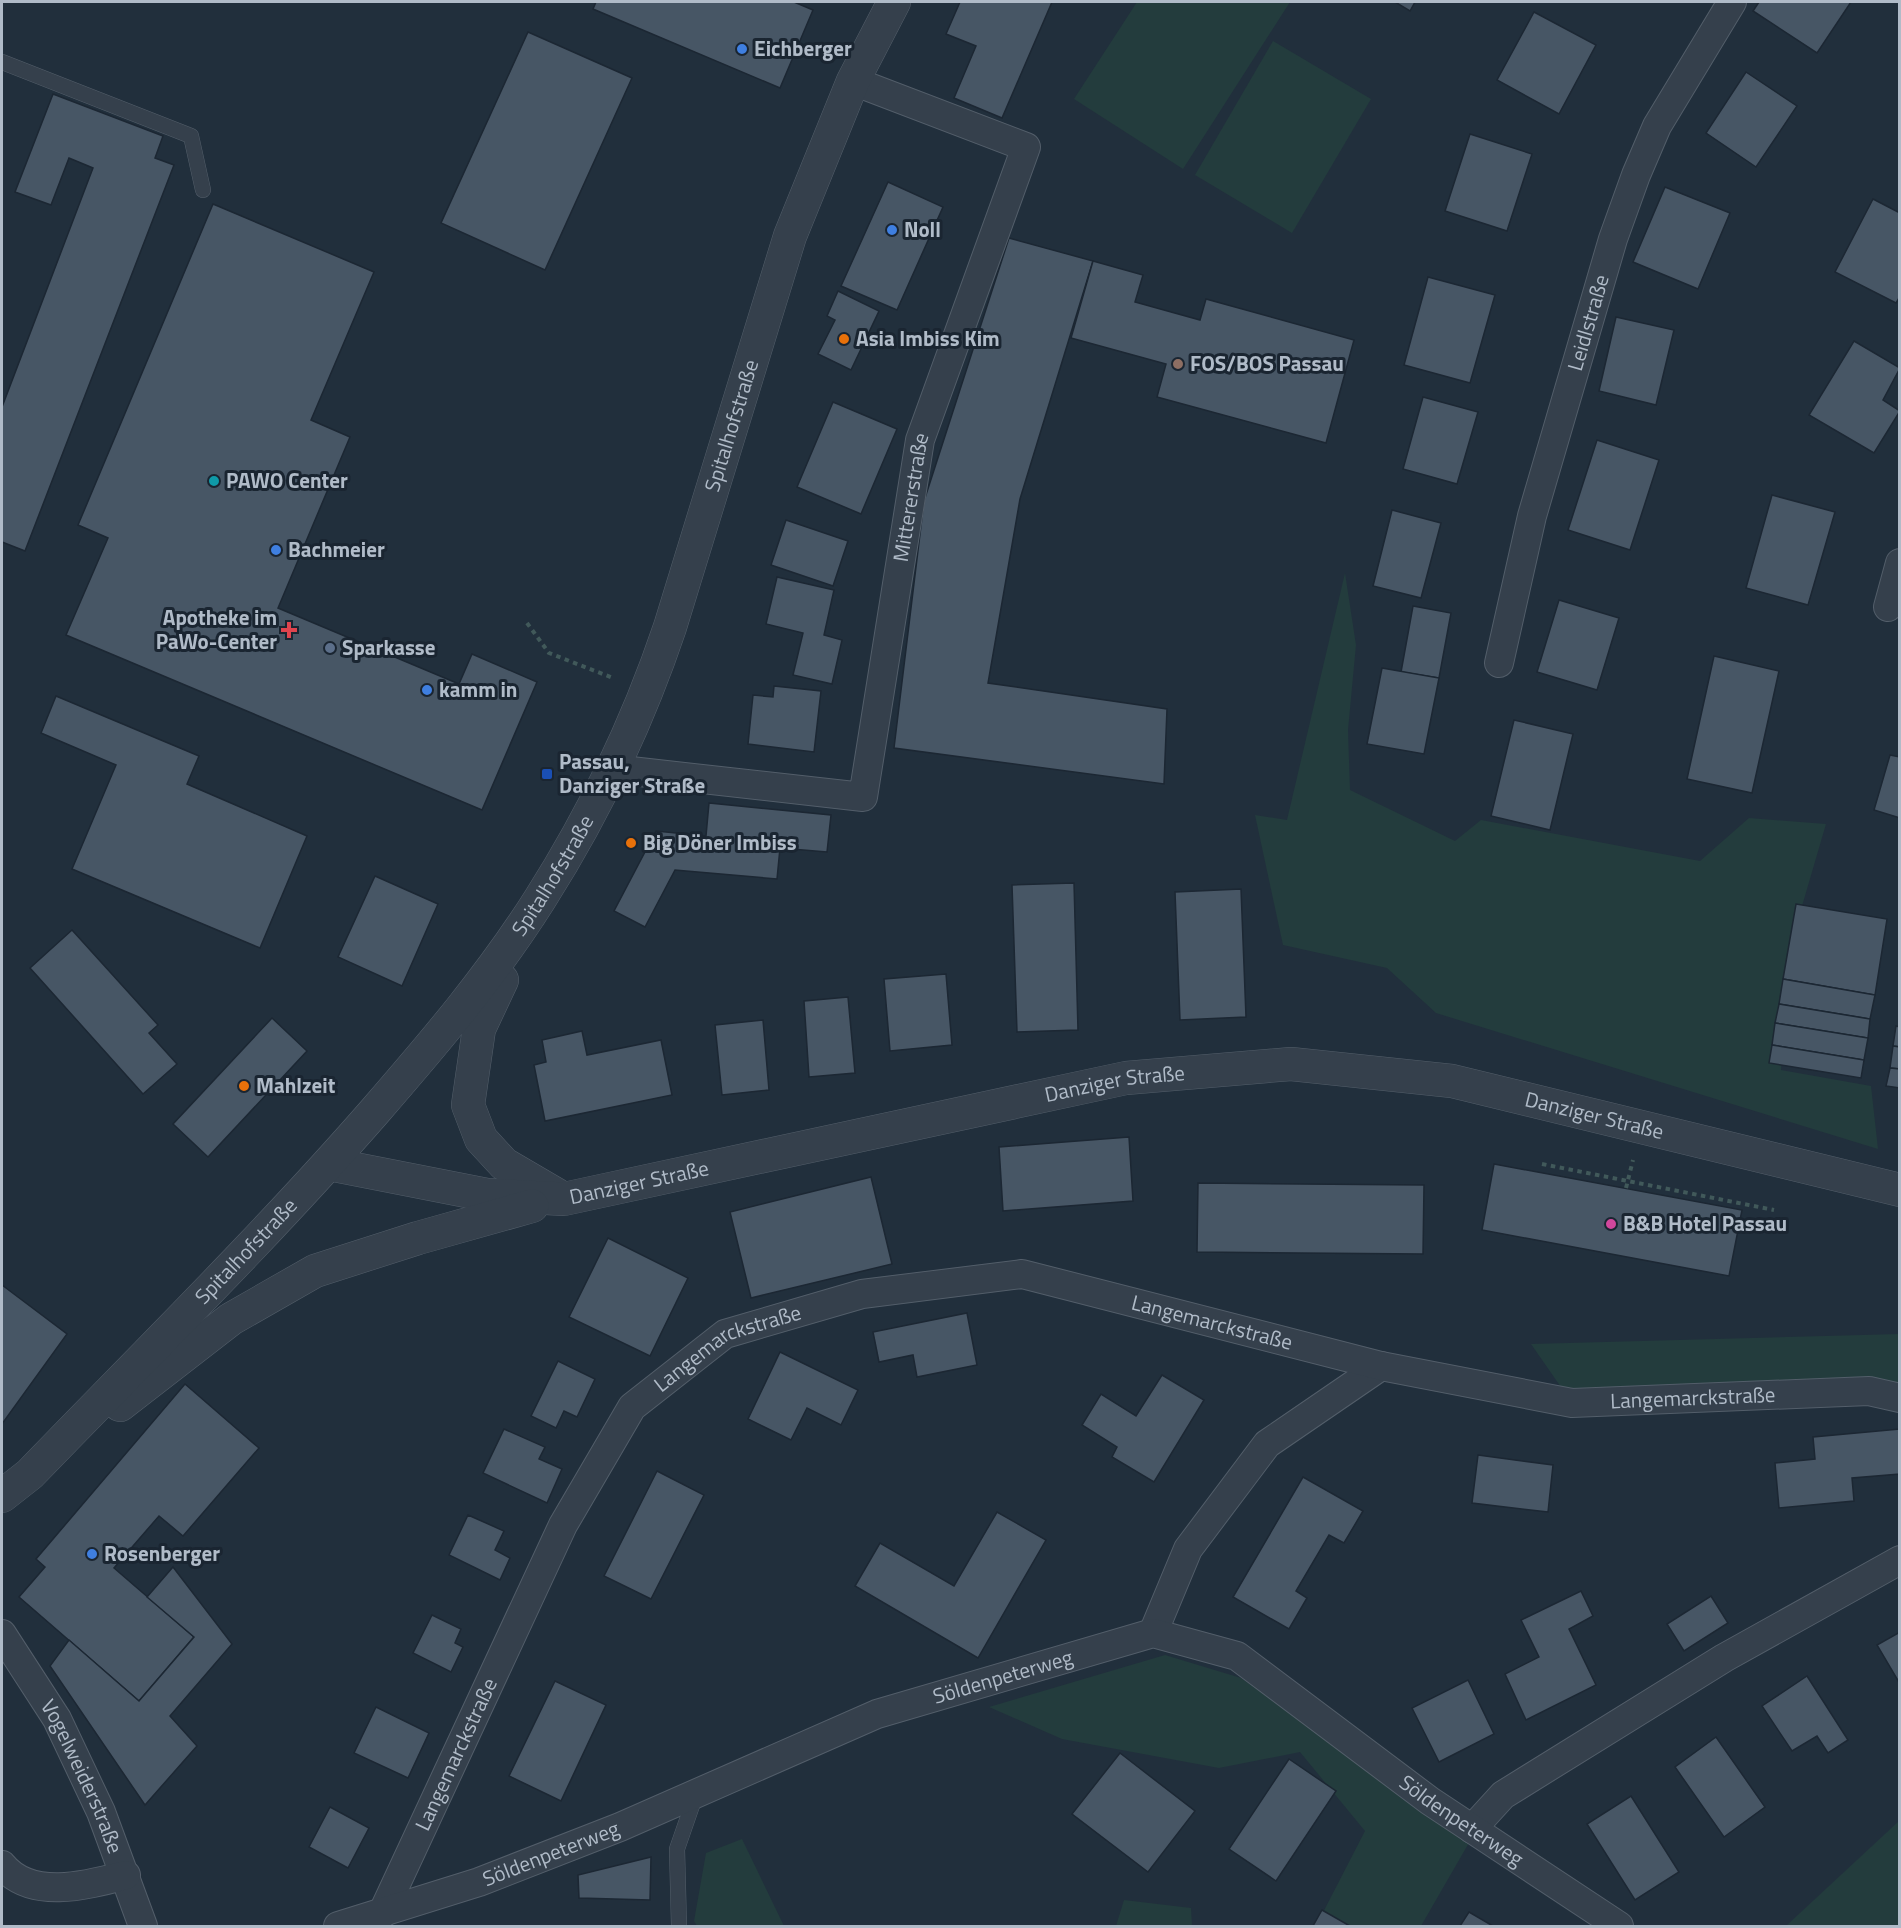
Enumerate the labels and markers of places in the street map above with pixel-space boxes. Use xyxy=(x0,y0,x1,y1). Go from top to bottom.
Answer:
place label: Eichberger xyxy=(754,32,852,64)
marker: Eichberger xyxy=(735,42,749,56)
place label: Noll xyxy=(904,213,941,245)
marker: Noll xyxy=(885,223,899,237)
place label: Asia Imbiss Kim xyxy=(856,322,1000,354)
marker: Asia Imbiss Kim xyxy=(837,332,851,346)
place label: FOS/BOS Passau xyxy=(1190,347,1344,379)
marker: FOS/BOS Passau xyxy=(1171,357,1185,371)
place label: PAWO Center xyxy=(226,464,348,496)
marker: PAWO Center xyxy=(207,474,221,488)
place label: Bachmeier xyxy=(288,533,385,565)
marker: Bachmeier xyxy=(269,543,283,557)
place label: Apotheke im PaWo-Center xyxy=(156,601,277,657)
marker: Apotheke im PaWo-Center xyxy=(282,623,296,637)
place label: Sparkasse xyxy=(342,631,435,663)
marker: Sparkasse xyxy=(323,641,337,655)
place label: kamm in xyxy=(439,673,517,705)
marker: kamm in xyxy=(420,683,434,697)
place label: Passau, Danziger Straße xyxy=(559,745,705,801)
marker: Passau, Danziger Straße xyxy=(540,767,554,781)
place label: Big Döner Imbiss xyxy=(643,826,797,858)
marker: Big Döner Imbiss xyxy=(624,836,638,850)
place label: Mahlzeit xyxy=(256,1069,336,1101)
marker: Mahlzeit xyxy=(237,1079,251,1093)
place label: B&B Hotel Passau xyxy=(1623,1207,1787,1239)
marker: B&B Hotel Passau xyxy=(1604,1217,1618,1231)
place label: Rosenberger xyxy=(104,1537,220,1569)
marker: Rosenberger xyxy=(85,1547,99,1561)

